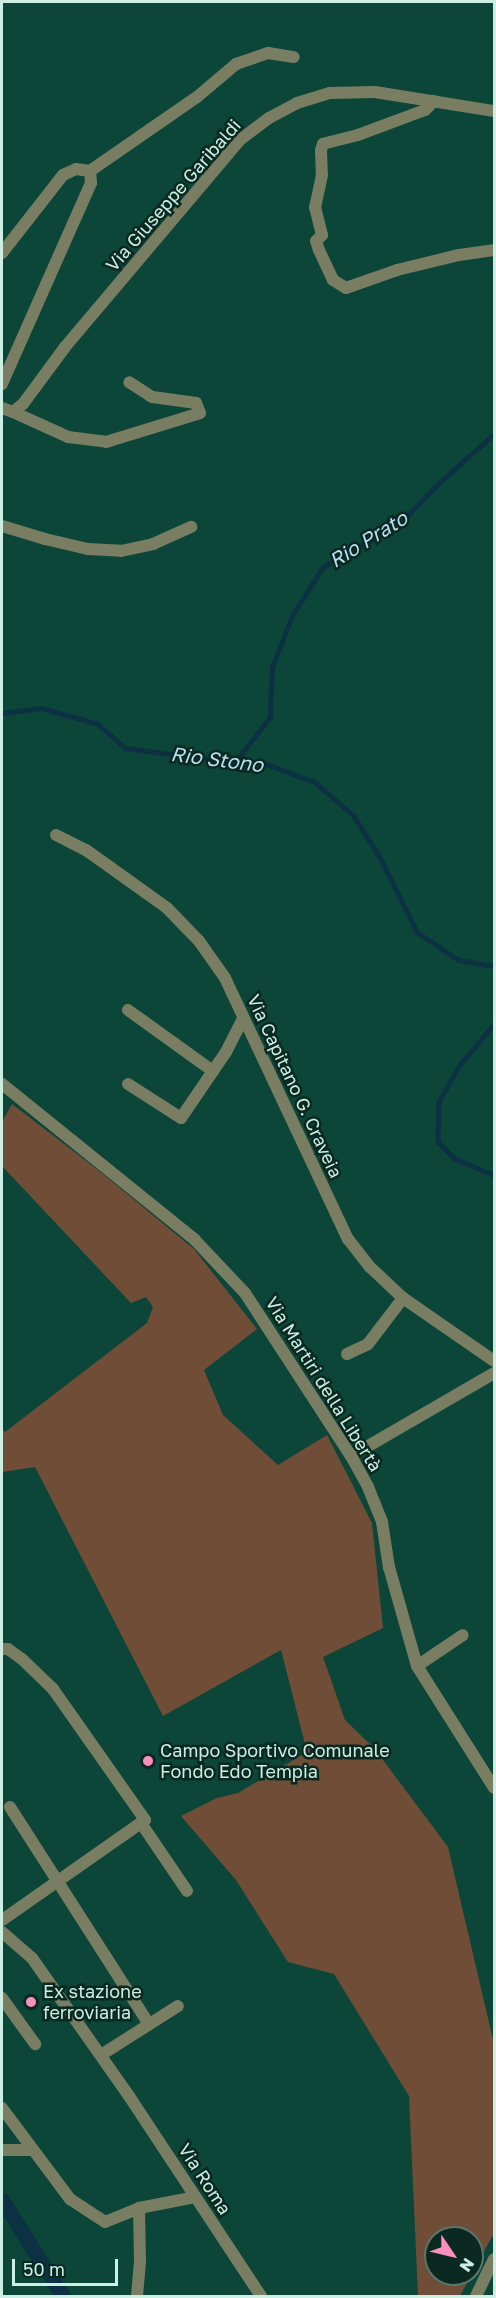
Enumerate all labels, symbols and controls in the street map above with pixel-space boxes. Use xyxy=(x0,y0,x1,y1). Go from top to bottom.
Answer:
street label: Via Giuseppe Garibaldi xyxy=(101,115,245,275)
water label: Rio Prato xyxy=(324,506,412,572)
water label: Rio Stono xyxy=(170,741,264,777)
street label: Via Capitano G. Craveia xyxy=(243,991,347,1181)
street label: Via Martiri della Libertà xyxy=(261,1293,387,1475)
place label: Campo Sportivo Comunale Fondo Edo Tempia xyxy=(160,1740,390,1782)
marker: Campo Sportivo Comunale Fondo Edo Tempia xyxy=(141,1754,155,1768)
place label: Ex stazione ferroviaria xyxy=(43,1981,142,2024)
marker: Ex stazione ferroviaria xyxy=(24,1995,38,2009)
street label: Via Roma xyxy=(174,2139,236,2219)
north arrow xyxy=(424,2226,484,2286)
scale bar xyxy=(15,2247,122,2285)
text: N xyxy=(455,2254,479,2276)
text: 50 m xyxy=(23,2258,65,2280)

